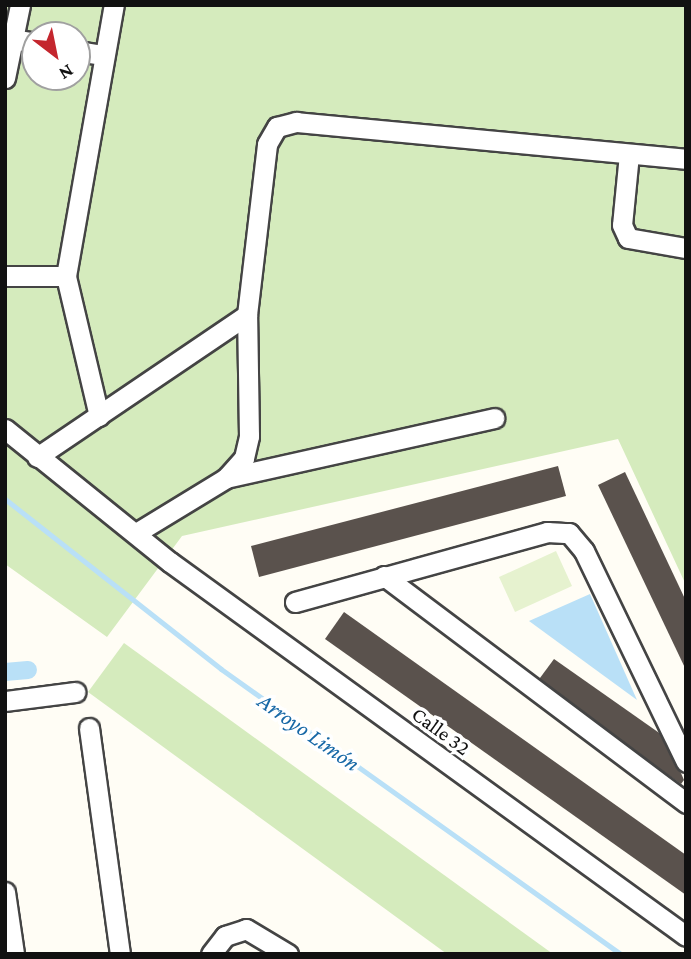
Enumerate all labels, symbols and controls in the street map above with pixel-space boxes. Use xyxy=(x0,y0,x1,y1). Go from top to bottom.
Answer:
north arrow xyxy=(21,21,91,91)
text: N xyxy=(55,60,77,85)
water label: Arroyo Limón xyxy=(253,687,365,777)
street label: Calle 32 xyxy=(407,701,475,761)

